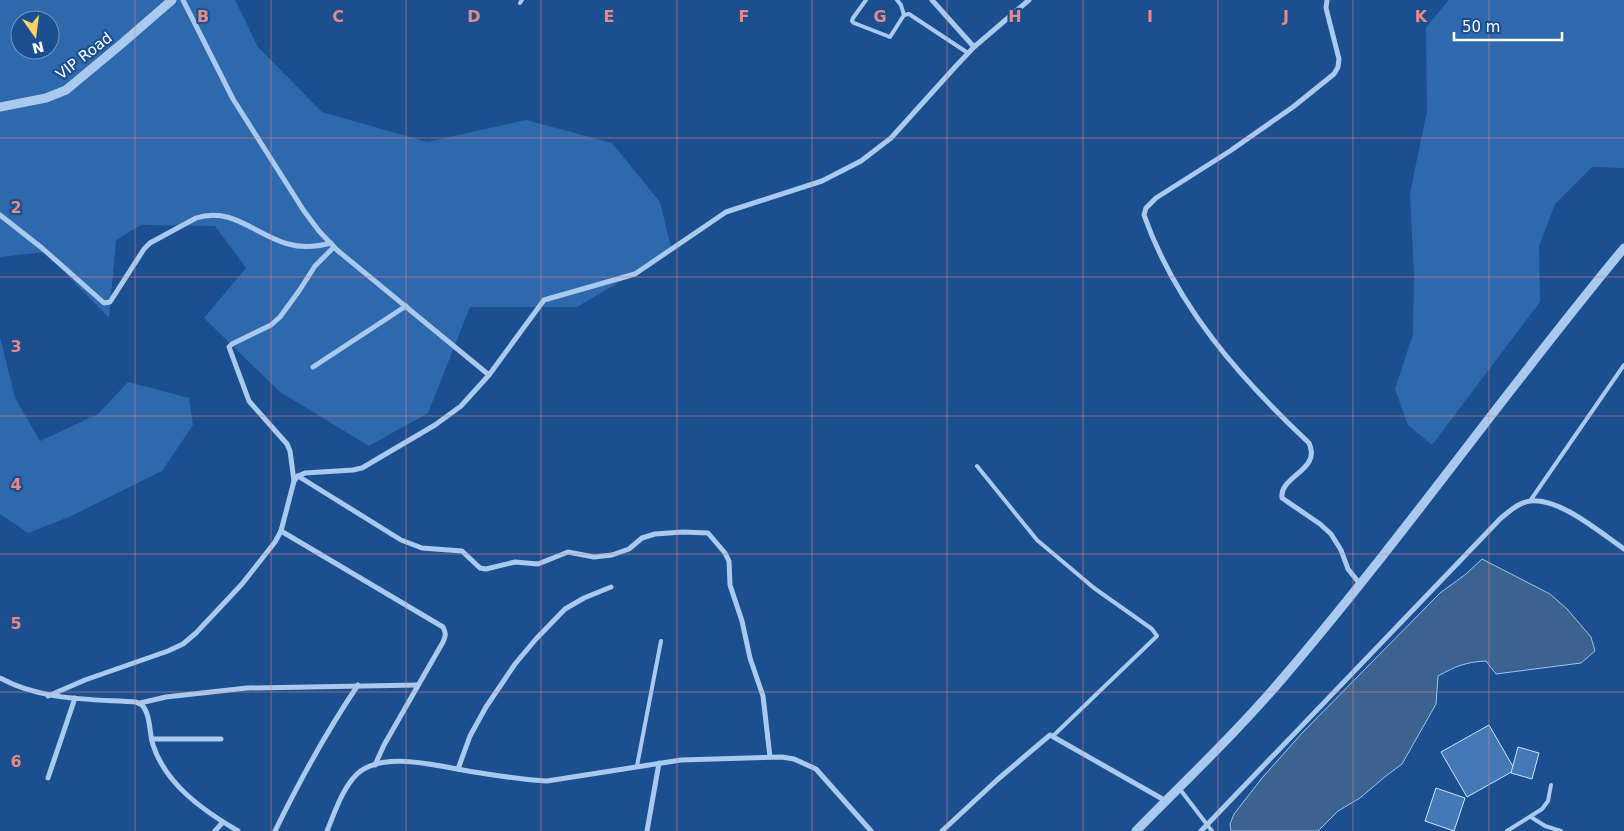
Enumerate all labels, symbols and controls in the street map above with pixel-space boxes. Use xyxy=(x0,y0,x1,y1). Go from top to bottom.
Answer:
text: B xyxy=(197,7,209,26)
text: C xyxy=(332,7,344,26)
text: D xyxy=(467,7,481,26)
text: E xyxy=(604,7,614,26)
text: F xyxy=(739,7,749,26)
text: G xyxy=(873,7,887,26)
text: H xyxy=(1008,7,1022,26)
text: I xyxy=(1147,7,1153,26)
text: J xyxy=(1282,7,1289,26)
text: K xyxy=(1415,7,1428,26)
north arrow xyxy=(10,10,60,60)
scale bar xyxy=(1454,10,1562,42)
text: 50 m xyxy=(1462,18,1500,36)
street label: VIP Road xyxy=(52,29,116,83)
text: N xyxy=(31,38,46,57)
text: 2 xyxy=(10,198,22,217)
text: 3 xyxy=(10,337,22,356)
text: 4 xyxy=(10,475,22,494)
text: 5 xyxy=(10,614,22,633)
text: 6 xyxy=(10,752,22,771)

